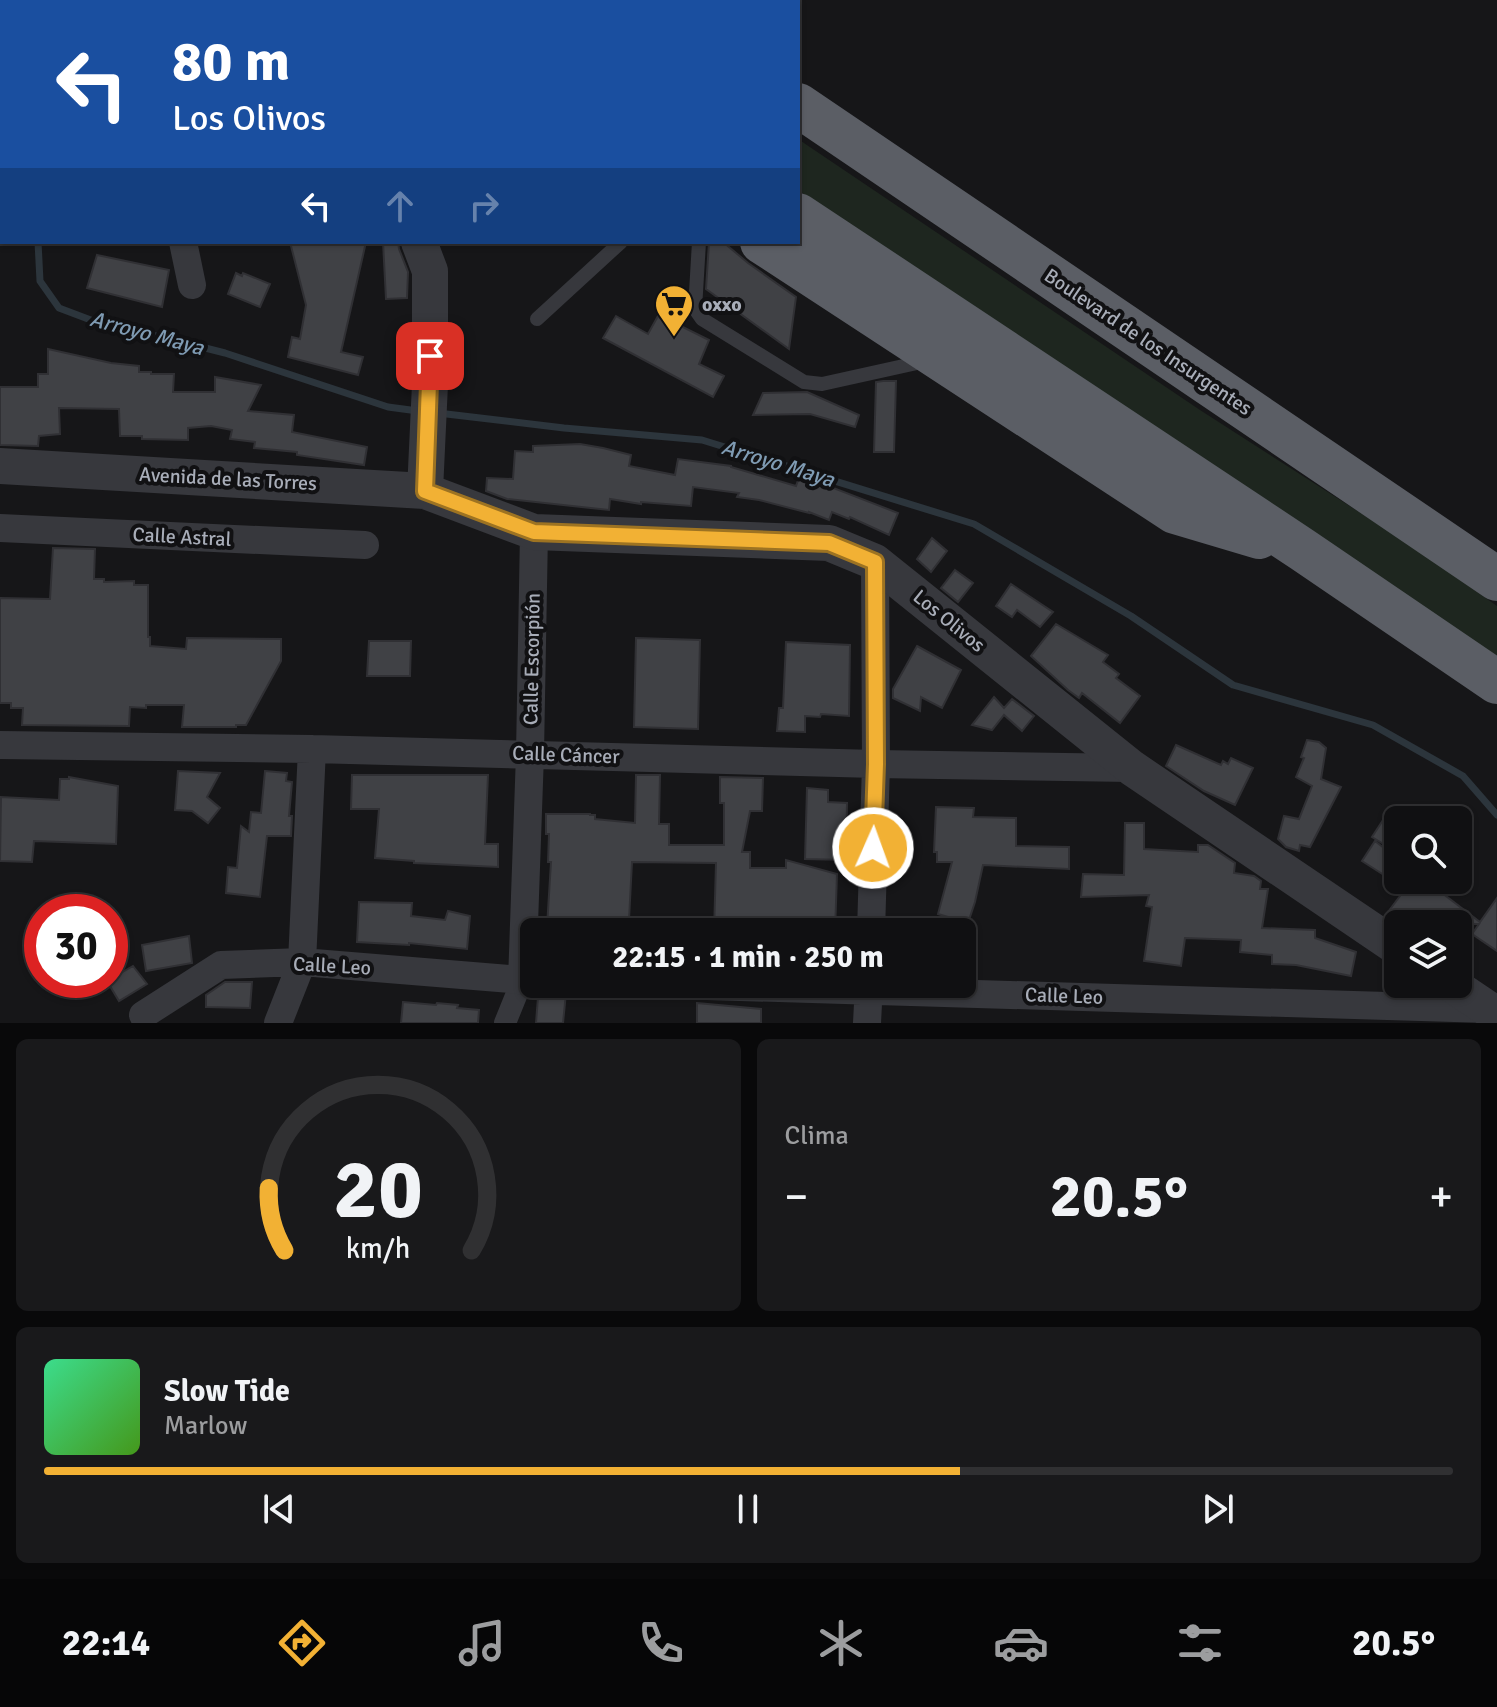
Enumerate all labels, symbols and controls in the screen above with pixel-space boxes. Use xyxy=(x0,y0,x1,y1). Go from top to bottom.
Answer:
text: 80 m xyxy=(172,27,290,96)
icon: left xyxy=(40,32,144,136)
text: Los Olivos xyxy=(172,96,326,141)
icon: left xyxy=(294,184,338,228)
icon: ahead xyxy=(378,184,422,228)
icon: right xyxy=(462,184,506,228)
street label: Boulevard de los Insurgentes xyxy=(1039,263,1257,421)
supermarket icon: oxxo xyxy=(653,283,695,338)
place label: oxxo xyxy=(702,292,742,317)
water label: Arroyo Maya xyxy=(87,305,208,361)
pin xyxy=(396,322,464,390)
icon: arrive xyxy=(408,334,452,378)
water label: Arroyo Maya xyxy=(718,433,838,493)
street label: Avenida de las Torres xyxy=(138,462,318,496)
street label: Calle Astral xyxy=(132,522,232,552)
street label: Los Olivos xyxy=(908,584,990,658)
street label: Calle Escorpión xyxy=(518,593,546,725)
street label: Calle Cáncer xyxy=(512,741,621,769)
position arrow xyxy=(831,806,915,890)
map controls xyxy=(1384,806,1472,998)
button: search xyxy=(1384,806,1472,894)
speed limit sign: 30 xyxy=(24,894,128,998)
button: layers xyxy=(1384,910,1472,998)
text: 22:15 · 1 min · 250 m xyxy=(612,939,884,976)
street label: Calle Leo xyxy=(292,951,372,981)
street label: Calle Leo xyxy=(1025,982,1103,1010)
text: Clima xyxy=(785,1120,849,1152)
text: 20 xyxy=(333,1139,423,1241)
text: 20.5° xyxy=(1050,1160,1188,1234)
text: − xyxy=(785,1170,808,1224)
text: + xyxy=(1429,1170,1453,1224)
text: km/h xyxy=(346,1231,411,1266)
text: Slow Tide xyxy=(164,1373,290,1410)
text: Marlow xyxy=(164,1410,247,1442)
icon: previous xyxy=(257,1487,301,1531)
icon: pause xyxy=(726,1487,770,1531)
icon: next xyxy=(1196,1487,1240,1531)
icon: directions xyxy=(274,1615,330,1671)
icon: music xyxy=(454,1615,510,1671)
icon: phone xyxy=(633,1615,689,1671)
icon: climate xyxy=(813,1615,869,1671)
icon: car xyxy=(993,1615,1049,1671)
icon: filters xyxy=(1172,1615,1228,1671)
text: 22:14 xyxy=(62,1621,150,1666)
text: 20.5° xyxy=(1352,1621,1435,1666)

